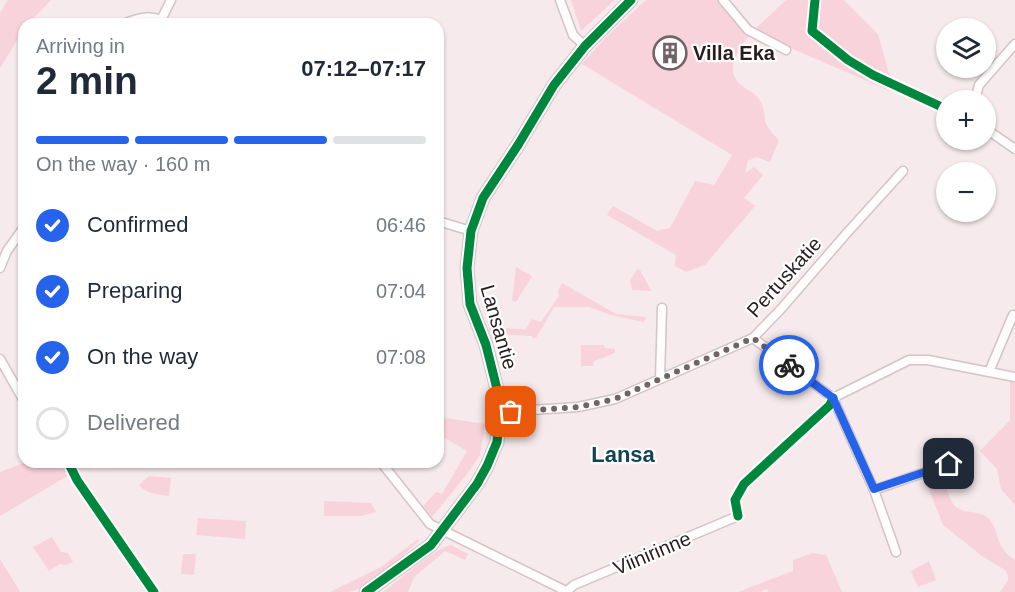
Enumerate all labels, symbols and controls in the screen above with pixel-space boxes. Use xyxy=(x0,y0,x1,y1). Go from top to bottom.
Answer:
map controls xyxy=(936,18,996,222)
button: layers xyxy=(936,18,996,78)
text: Arriving in xyxy=(36,35,125,57)
building icon: Villa Eka xyxy=(652,35,688,71)
place label: Villa Eka xyxy=(693,42,776,64)
text: 07:12–07:17 xyxy=(301,56,426,81)
text: 2 min xyxy=(36,59,138,102)
button: + xyxy=(936,90,996,150)
text: On the way · 160 m xyxy=(36,153,211,175)
button: − xyxy=(936,162,996,222)
icon: check xyxy=(36,209,69,242)
text: Confirmed xyxy=(87,212,188,237)
text: 06:46 xyxy=(376,214,426,236)
street label: Pertuskatie xyxy=(742,232,826,322)
icon: check xyxy=(36,275,69,308)
text: Preparing xyxy=(87,278,182,303)
text: 07:04 xyxy=(376,280,426,302)
street label: Lansantie xyxy=(476,282,522,372)
courier xyxy=(759,335,819,395)
icon: check xyxy=(36,341,69,374)
text: On the way xyxy=(87,344,198,369)
text: 07:08 xyxy=(376,346,426,368)
icon: bike xyxy=(773,349,806,382)
pin xyxy=(485,386,536,437)
icon: bag xyxy=(494,395,527,428)
text: Delivered xyxy=(87,410,180,435)
pin xyxy=(923,438,974,489)
district label: Lansa xyxy=(591,442,656,467)
icon: home xyxy=(932,447,965,480)
street label: Viinirinne xyxy=(610,527,694,579)

